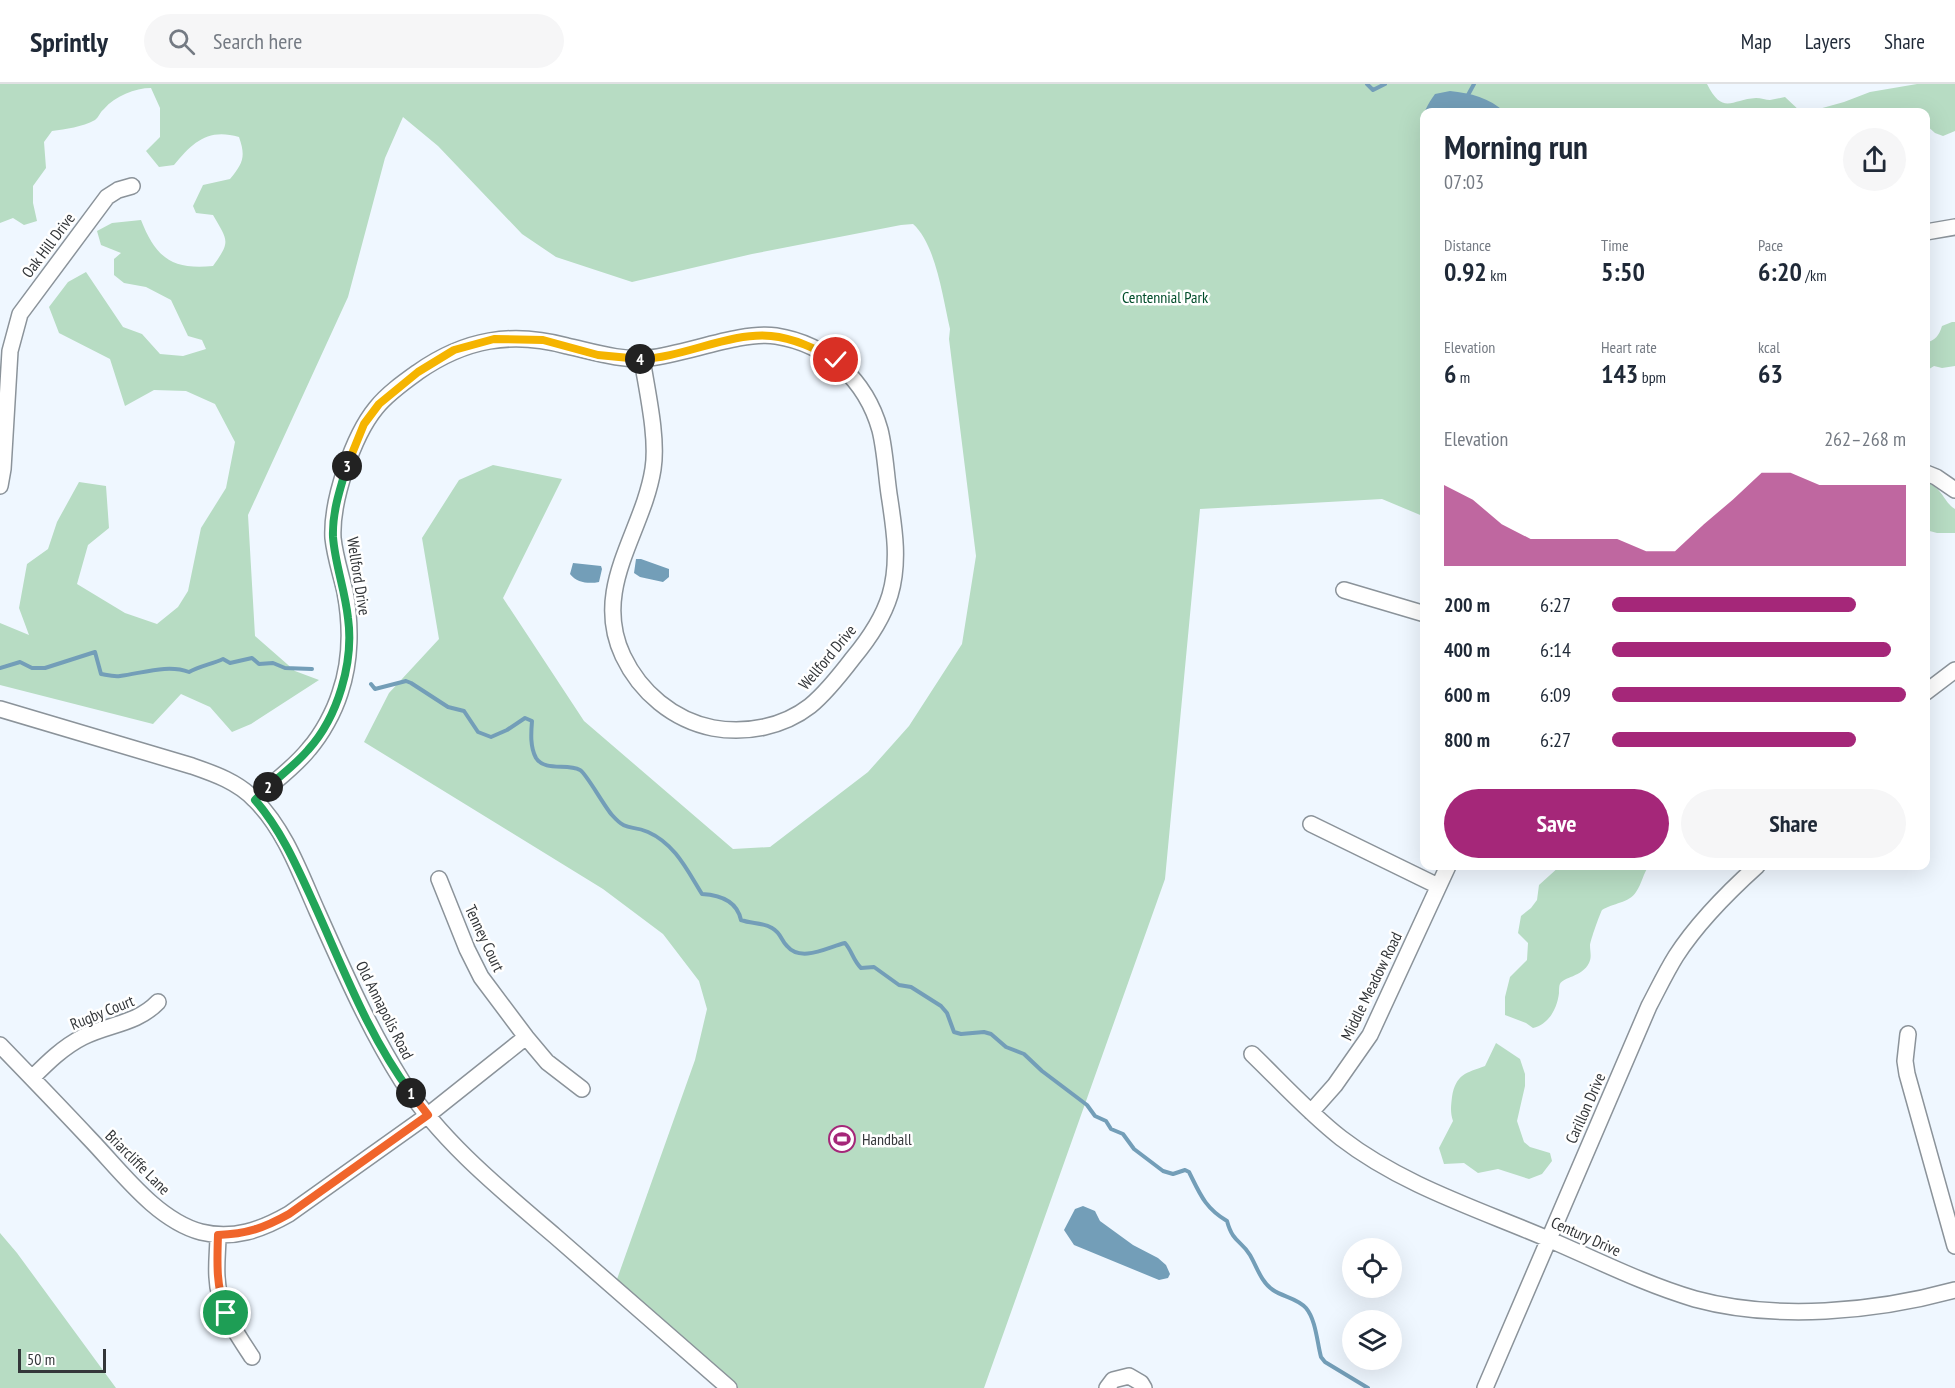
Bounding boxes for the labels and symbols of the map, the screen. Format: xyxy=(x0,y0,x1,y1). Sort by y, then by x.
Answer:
street label: Oak Hill Drive xyxy=(17,208,79,282)
park label: Centennial Park xyxy=(1122,287,1209,307)
pin xyxy=(810,334,861,385)
pin: 4 xyxy=(625,344,655,374)
pin: 3 xyxy=(332,451,362,481)
street label: Wellford Drive xyxy=(343,535,375,617)
street label: Wellford Drive xyxy=(794,620,860,694)
pin: 2 xyxy=(253,772,283,802)
street label: Tenney Court xyxy=(461,901,509,975)
street label: Middle Meadow Road xyxy=(1336,929,1406,1043)
street label: Old Annapolis Road xyxy=(352,958,418,1063)
street label: Rugby Court xyxy=(67,990,137,1034)
street label: Carillon Drive xyxy=(1561,1070,1609,1146)
pin: 1 xyxy=(396,1078,426,1108)
sports icon: Handball xyxy=(827,1124,857,1154)
street label: Briarcliffe Lane xyxy=(101,1125,175,1199)
place label: Handball xyxy=(862,1129,912,1149)
street label: Century Drive xyxy=(1548,1212,1624,1260)
pin xyxy=(200,1287,251,1338)
scale bar xyxy=(18,1346,106,1374)

